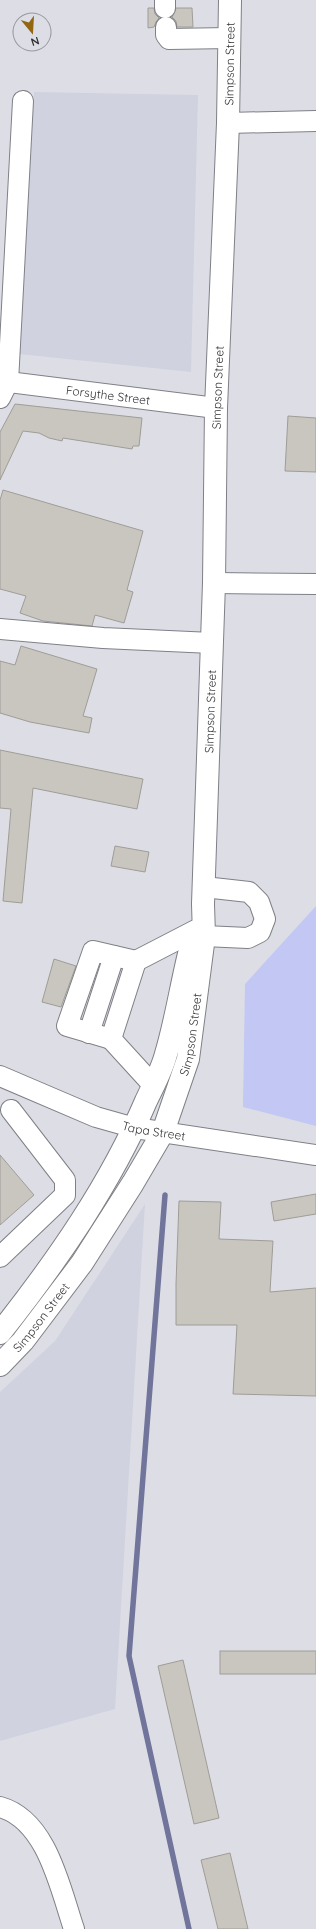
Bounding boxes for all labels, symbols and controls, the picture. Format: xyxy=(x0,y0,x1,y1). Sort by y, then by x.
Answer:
north arrow xyxy=(12,12,52,52)
street label: Simpson Street xyxy=(221,22,237,106)
text: N xyxy=(29,34,41,49)
street label: Simpson Street xyxy=(208,345,226,429)
street label: Forsythe Street xyxy=(65,382,151,407)
street label: Simpson Street xyxy=(201,669,219,753)
street label: Simpson Street xyxy=(175,992,204,1078)
street label: Tapa Street xyxy=(121,1117,187,1143)
street label: Simpson Street xyxy=(9,1279,72,1355)

